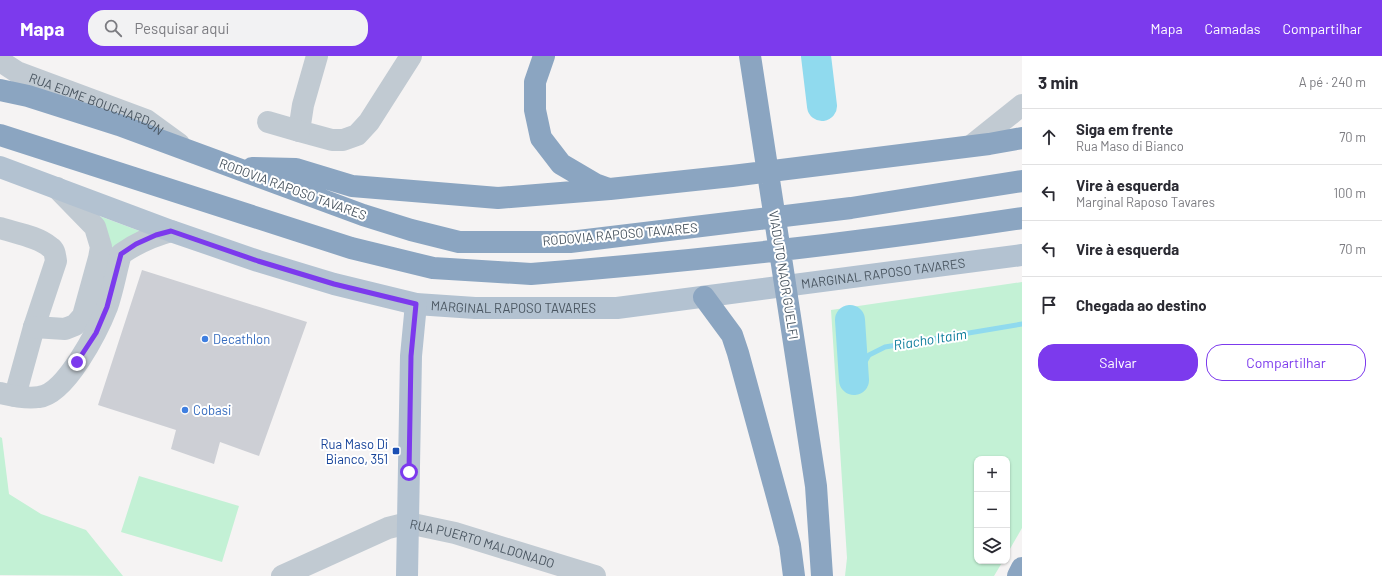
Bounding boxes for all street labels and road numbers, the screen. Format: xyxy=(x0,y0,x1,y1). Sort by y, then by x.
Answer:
street label: RUA EDME BOUCHARDON xyxy=(27,69,167,138)
street label: RODOVIA RAPOSO TAVARES xyxy=(217,155,369,223)
street label: VIADUTO NAOR GUELFI xyxy=(766,209,802,341)
street label: RODOVIA RAPOSO TAVARES xyxy=(542,219,698,249)
street label: MARGINAL RAPOSO TAVARES xyxy=(800,255,966,292)
street label: MARGINAL RAPOSO TAVARES xyxy=(430,297,596,316)
street label: RUA PUERTO MALDONADO xyxy=(408,516,557,571)

